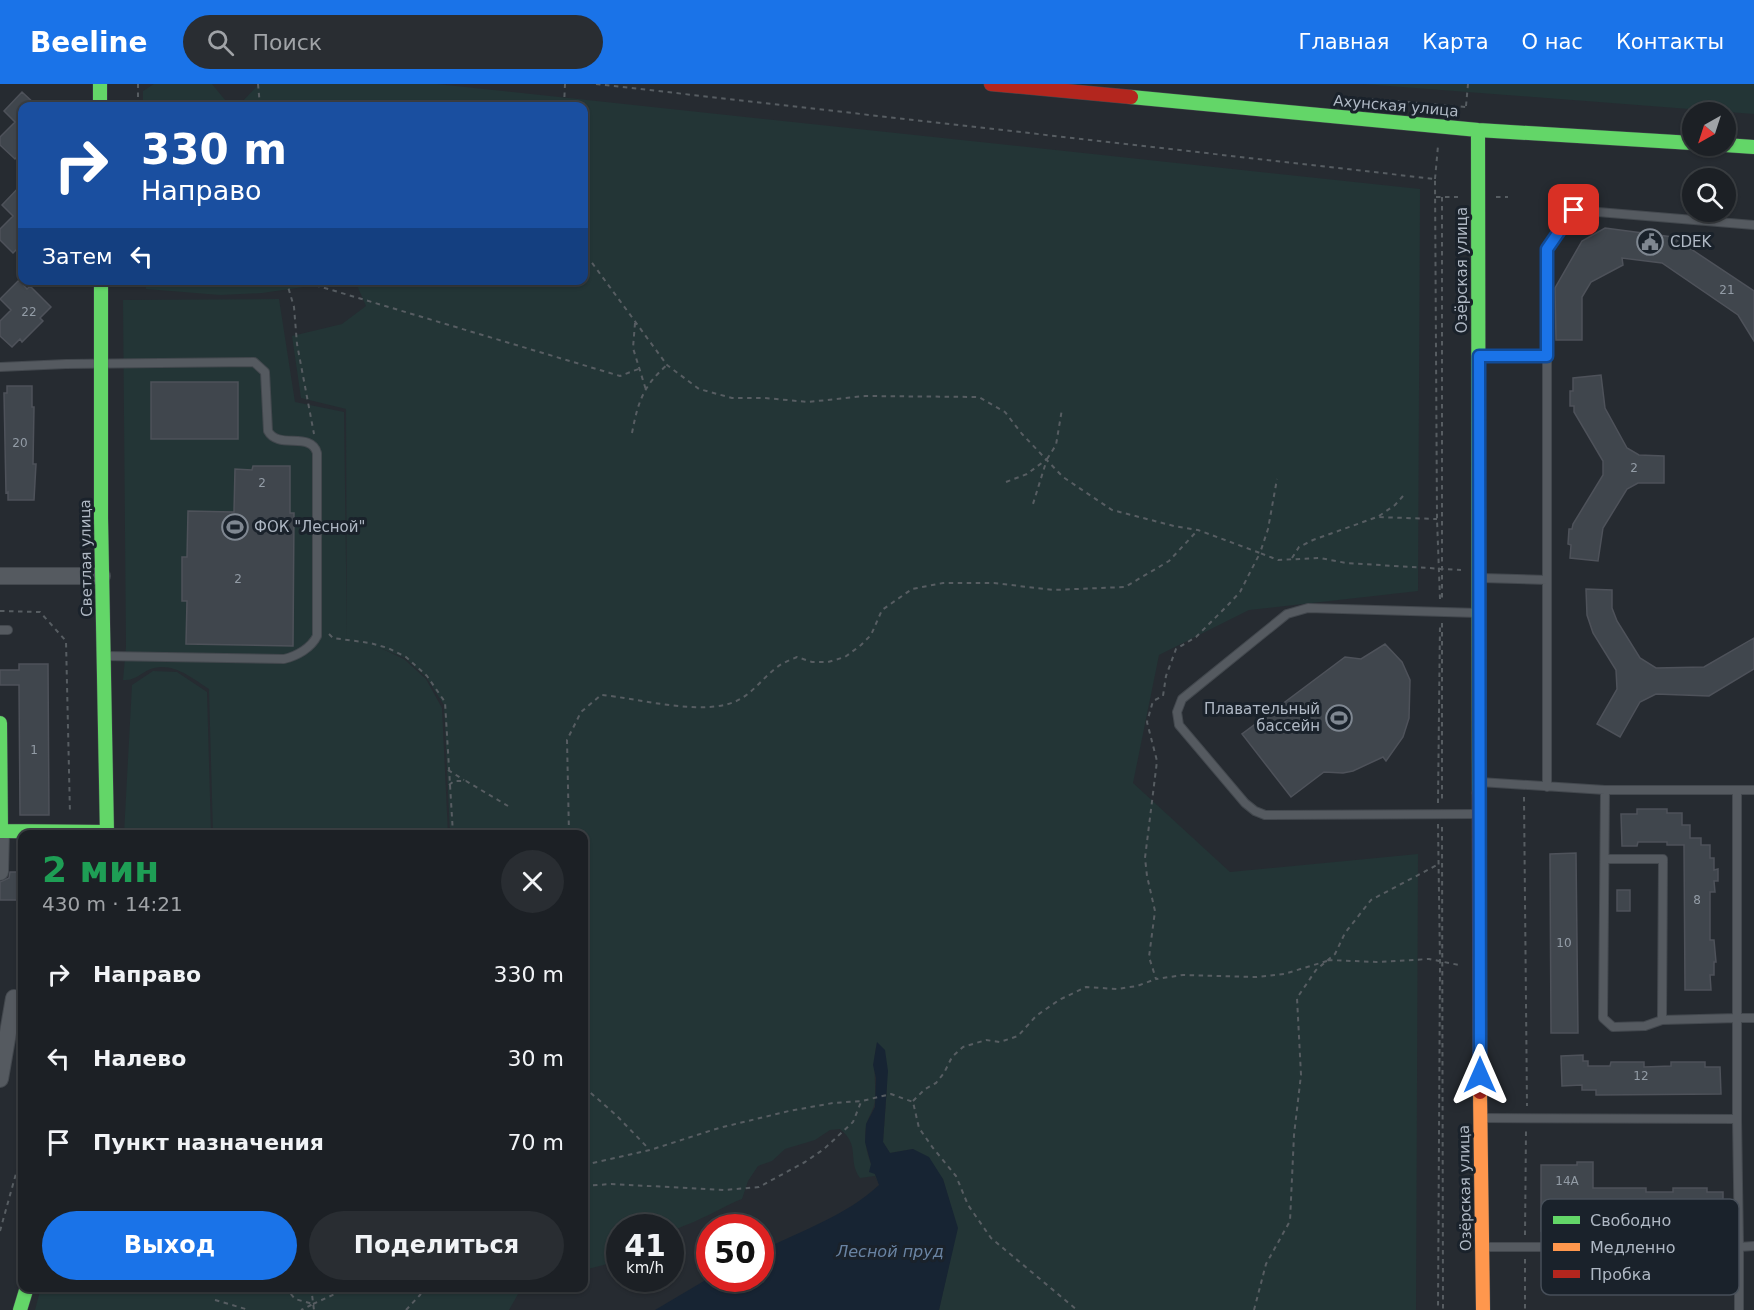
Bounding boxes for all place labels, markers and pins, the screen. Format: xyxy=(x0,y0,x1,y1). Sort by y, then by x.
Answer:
pin xyxy=(1548,184,1599,235)
public building icon: CDEK xyxy=(1635,227,1665,257)
place label: CDEK xyxy=(1670,233,1713,251)
sports icon: ФОК "Лесной" xyxy=(220,512,250,542)
place label: ФОК "Лесной" xyxy=(254,518,365,536)
place label: Плавательный бассейн xyxy=(1204,700,1320,735)
sports icon: Плавательный бассейн xyxy=(1324,703,1354,733)

